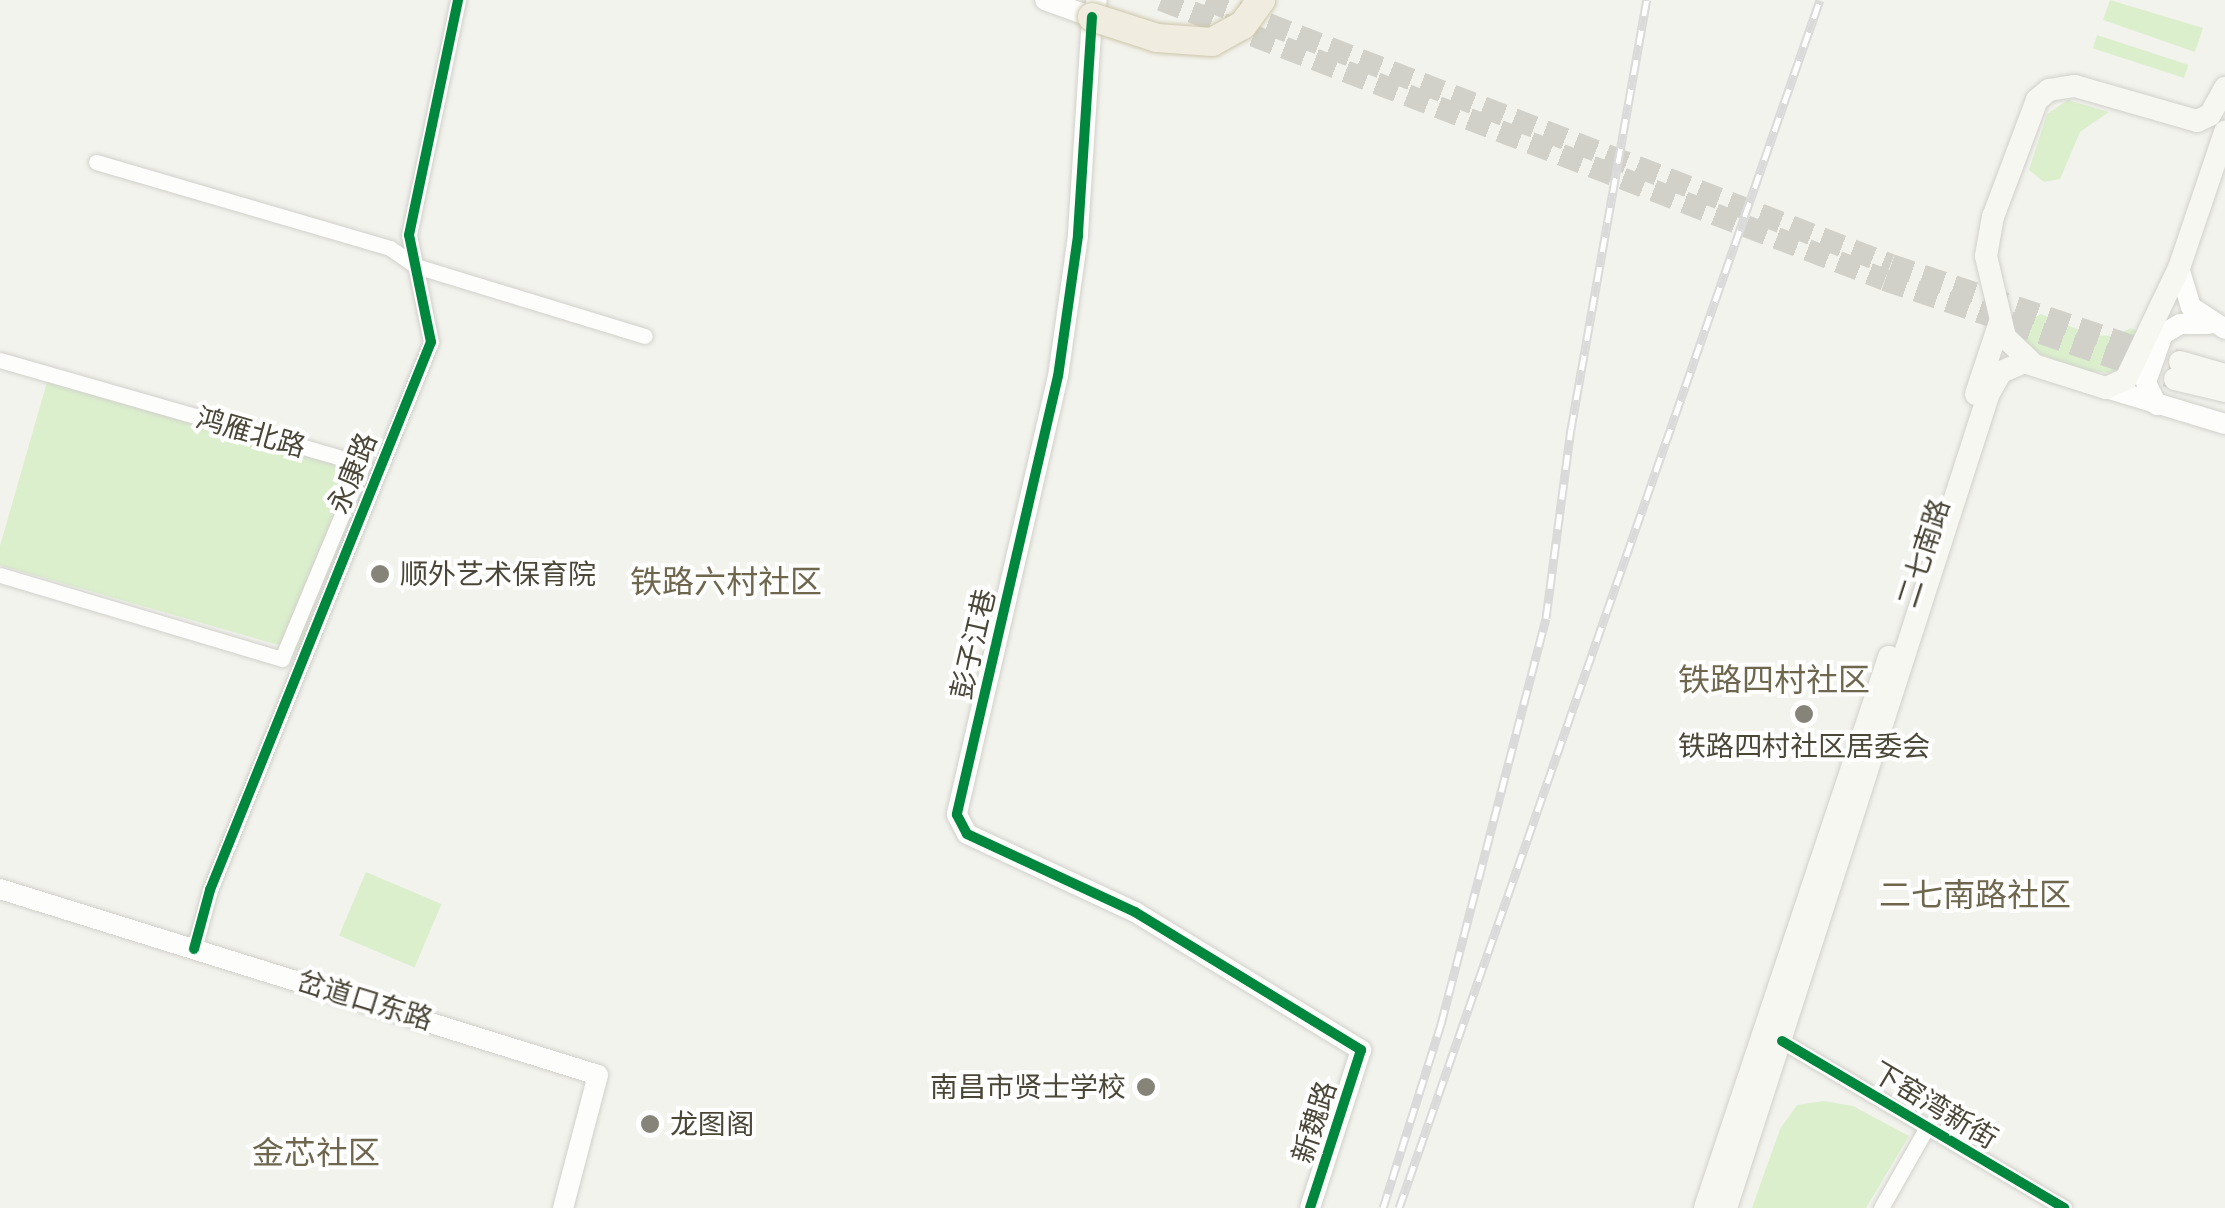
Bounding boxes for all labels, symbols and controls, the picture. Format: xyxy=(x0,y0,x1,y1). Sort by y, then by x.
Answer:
street label: 鸿雁北路 xyxy=(193,400,309,464)
street label: 永康路 xyxy=(321,428,383,518)
street label: 二七南路 xyxy=(1890,495,1956,611)
place label: 顺外艺术保育院 xyxy=(400,557,596,591)
district label: 铁路六村社区 xyxy=(630,562,822,600)
marker: 顺外艺术保育院 xyxy=(369,563,391,585)
street label: 彭子江巷 xyxy=(944,586,1002,702)
district label: 铁路四村社区 xyxy=(1678,660,1870,698)
marker: 铁路四村社区居委会 xyxy=(1793,703,1815,725)
place label: 铁路四村社区居委会 xyxy=(1678,729,1930,763)
district label: 二七南路社区 xyxy=(1879,875,2071,913)
street label: 岔道口东路 xyxy=(293,963,437,1037)
street label: 下窑湾新街 xyxy=(1866,1055,2004,1155)
place label: 南昌市贤士学校 xyxy=(930,1070,1126,1104)
marker: 南昌市贤士学校 xyxy=(1135,1076,1157,1098)
street label: 新魏路 xyxy=(1285,1077,1343,1167)
place label: 龙图阁 xyxy=(670,1107,754,1141)
marker: 龙图阁 xyxy=(639,1113,661,1135)
district label: 金芯社区 xyxy=(252,1133,380,1171)

